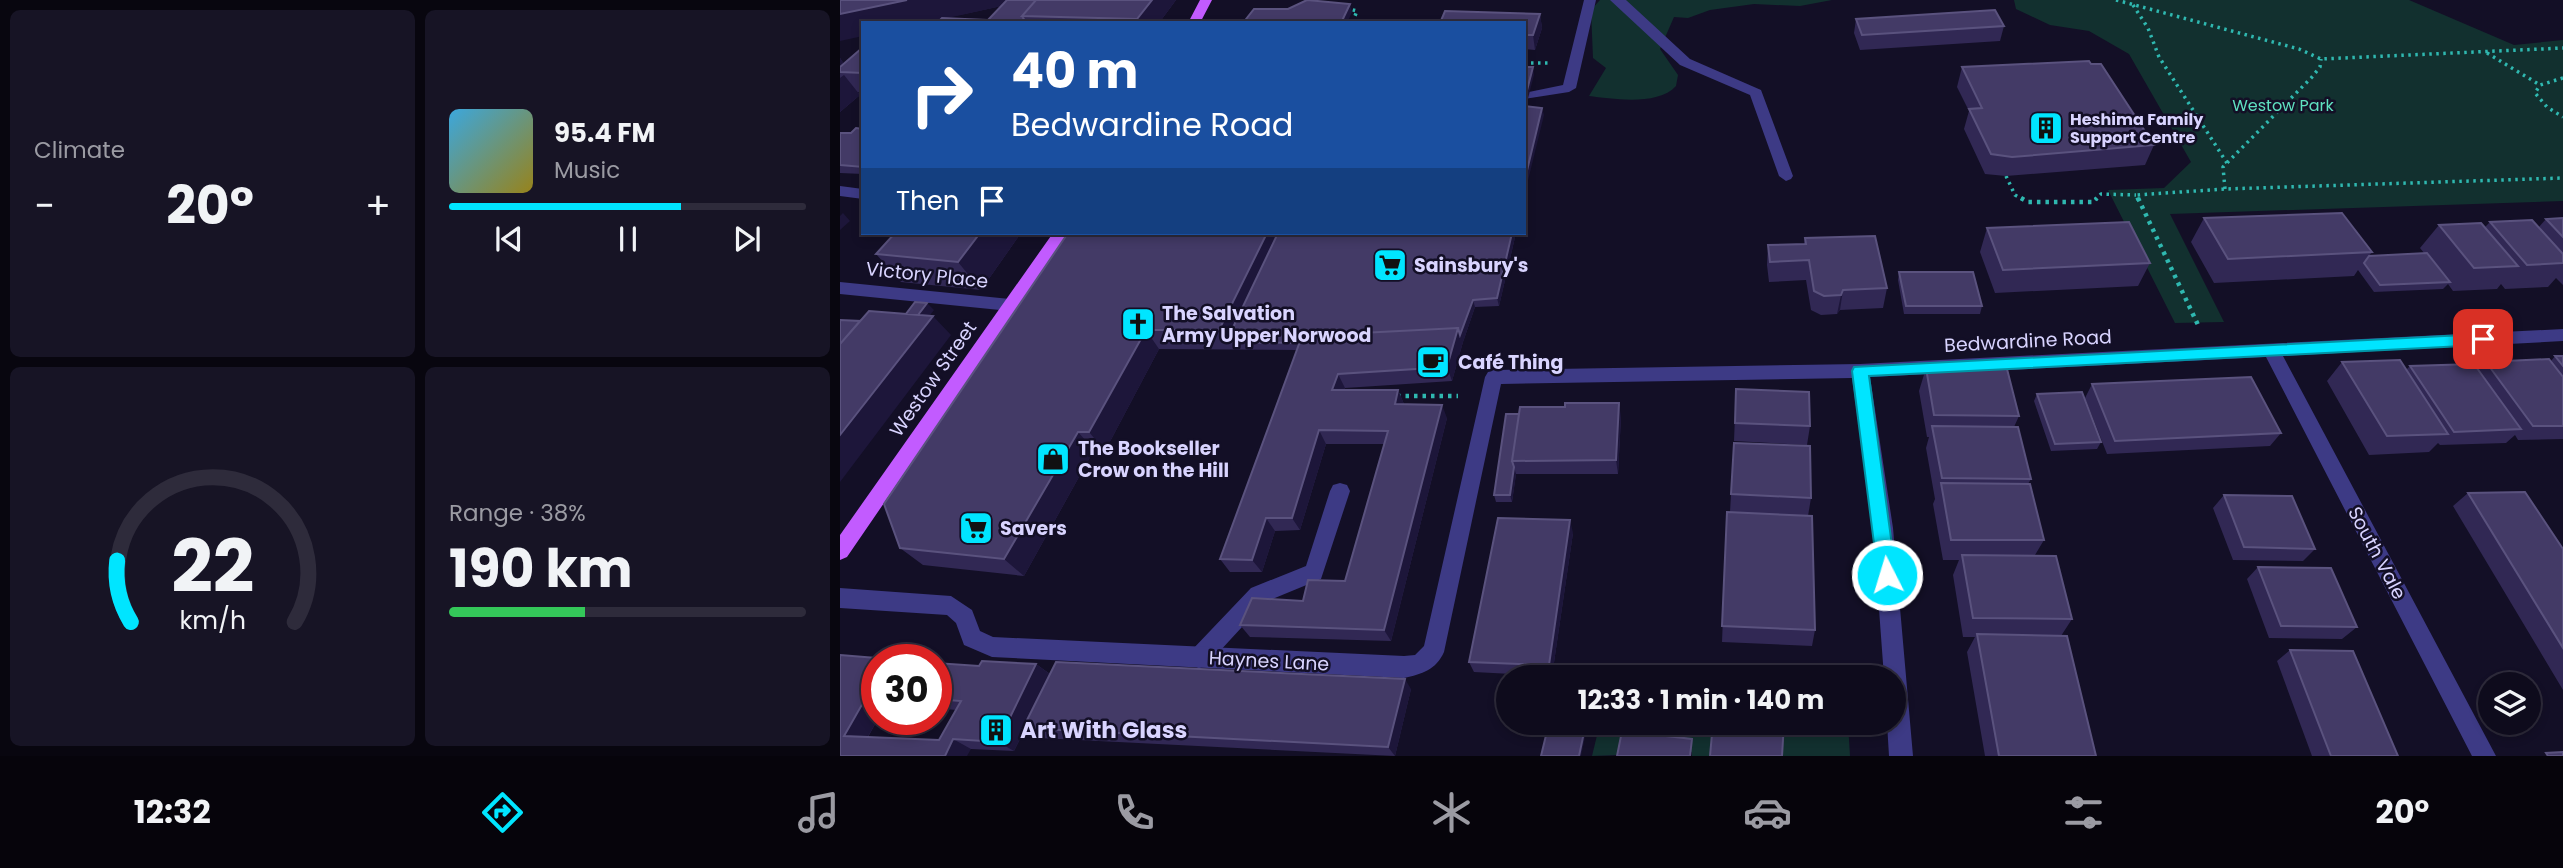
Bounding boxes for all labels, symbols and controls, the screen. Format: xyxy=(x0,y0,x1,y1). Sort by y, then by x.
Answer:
text: 40 m xyxy=(1011,37,1138,105)
icon: right xyxy=(896,49,987,140)
park label: Westow Park xyxy=(2232,94,2335,117)
text: Bedwardine Road xyxy=(1011,102,1293,147)
place label: Heshima Family Support Centre xyxy=(2070,108,2204,149)
building icon: Heshima Family Support Centre xyxy=(2027,109,2065,147)
text: 95.4 FM xyxy=(554,115,655,151)
text: Climate xyxy=(34,134,125,166)
text: Music xyxy=(554,154,620,186)
text: 20° xyxy=(166,169,254,242)
text: − xyxy=(34,179,55,232)
text: + xyxy=(365,179,391,232)
icon: arrive xyxy=(973,182,1011,220)
text: Then xyxy=(896,183,959,219)
icon: previous xyxy=(490,220,528,258)
icon: pause xyxy=(609,220,647,258)
icon: next xyxy=(728,220,766,258)
supermarket icon: Sainsbury's xyxy=(1371,246,1409,284)
place label: Sainsbury's xyxy=(1414,252,1528,279)
street label: Victory Place xyxy=(865,255,989,295)
place label: The Salvation Army Upper Norwood xyxy=(1162,300,1371,349)
church icon: The Salvation Army Upper Norwood xyxy=(1119,305,1157,343)
pin xyxy=(2453,309,2513,369)
street label: Westow Street xyxy=(883,316,983,442)
icon: arrive xyxy=(2464,320,2502,358)
street label: Bedwardine Road xyxy=(1944,323,2112,359)
cafe icon: Café Thing xyxy=(1414,343,1452,381)
place label: Café Thing xyxy=(1458,349,1563,376)
place label: The Bookseller Crow on the Hill xyxy=(1078,435,1229,484)
shop icon: The Bookseller Crow on the Hill xyxy=(1034,440,1072,478)
text: Range · 38% xyxy=(449,497,586,529)
street label: South Vale xyxy=(2341,502,2413,604)
supermarket icon: Savers xyxy=(957,509,995,547)
place label: Savers xyxy=(1000,515,1067,542)
text: 22 xyxy=(171,517,254,618)
text: 190 km xyxy=(449,532,633,605)
position arrow xyxy=(1850,538,1924,612)
text: km/h xyxy=(179,603,246,638)
speed limit sign: 30 xyxy=(861,644,952,735)
street label: Haynes Lane xyxy=(1208,644,1330,678)
map controls xyxy=(2478,672,2541,735)
button: layers xyxy=(2478,672,2541,735)
text: 12:33 · 1 min · 140 m xyxy=(1578,682,1824,718)
building icon: Art With Glass xyxy=(977,711,1015,749)
place label: Art With Glass xyxy=(1020,714,1187,746)
icon: directions xyxy=(478,788,527,837)
icon: music xyxy=(794,788,843,837)
icon: phone xyxy=(1110,788,1159,837)
icon: climate xyxy=(1427,788,1476,837)
icon: car xyxy=(1743,788,1792,837)
icon: filters xyxy=(2059,788,2108,837)
text: 12:32 xyxy=(134,789,211,834)
text: 20° xyxy=(2375,789,2429,834)

